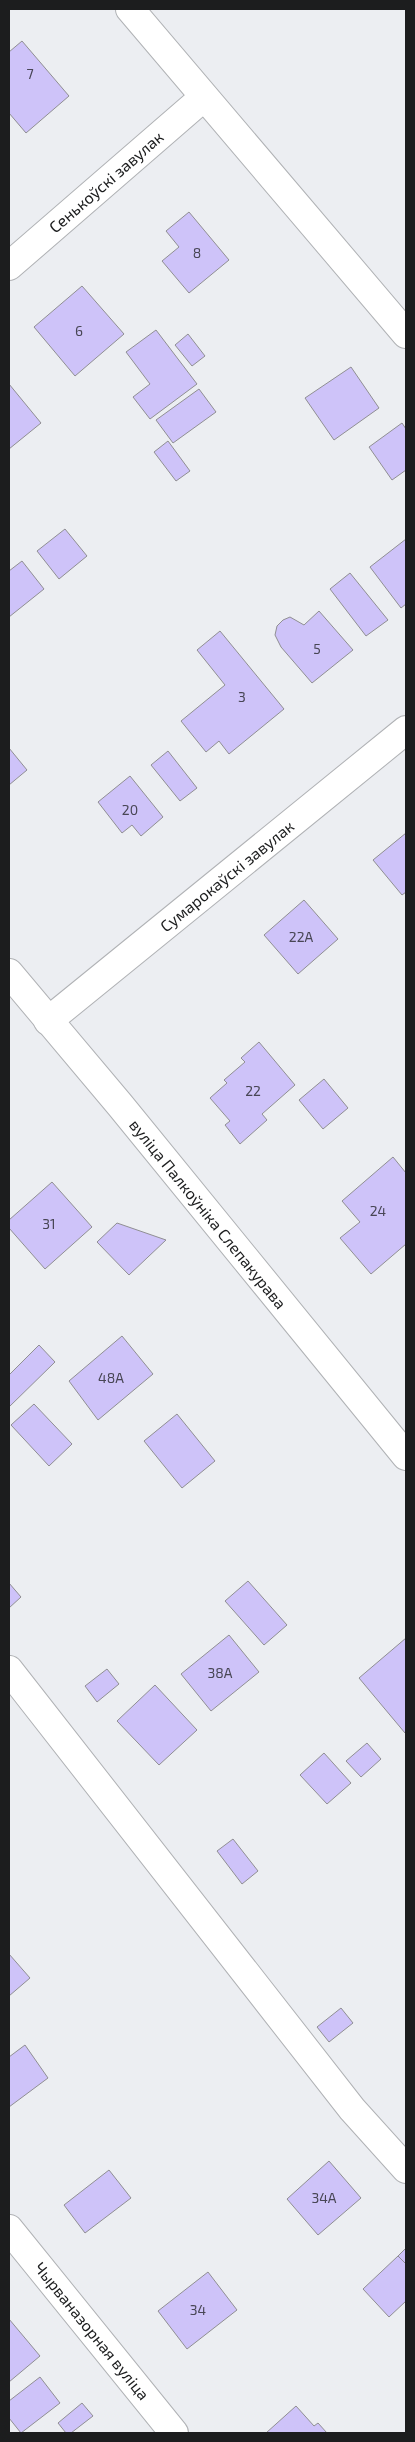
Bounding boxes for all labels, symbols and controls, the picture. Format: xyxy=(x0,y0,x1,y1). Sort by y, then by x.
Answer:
house number: 7 xyxy=(26,65,34,82)
street label: Сенькоўскі завулак xyxy=(45,127,168,237)
house number: 8 xyxy=(193,244,201,261)
house number: 6 xyxy=(75,322,83,339)
house number: 5 xyxy=(313,640,321,657)
house number: 3 xyxy=(238,688,246,705)
house number: 20 xyxy=(122,801,138,818)
street label: Сумарокаўскі завулак xyxy=(156,816,298,936)
house number: 22А xyxy=(289,928,314,945)
house number: 22 xyxy=(245,1082,261,1099)
street label: вуліца Палкоўніка Слепакурава xyxy=(125,1115,291,1313)
house number: 24 xyxy=(370,1202,386,1219)
house number: 31 xyxy=(42,1215,56,1232)
house number: 48А xyxy=(98,1369,124,1386)
house number: 38А xyxy=(208,1664,233,1681)
house number: 34А xyxy=(311,2189,337,2206)
street label: Чырваназорная вуліца xyxy=(30,2258,154,2404)
house number: 34 xyxy=(190,2301,206,2318)

